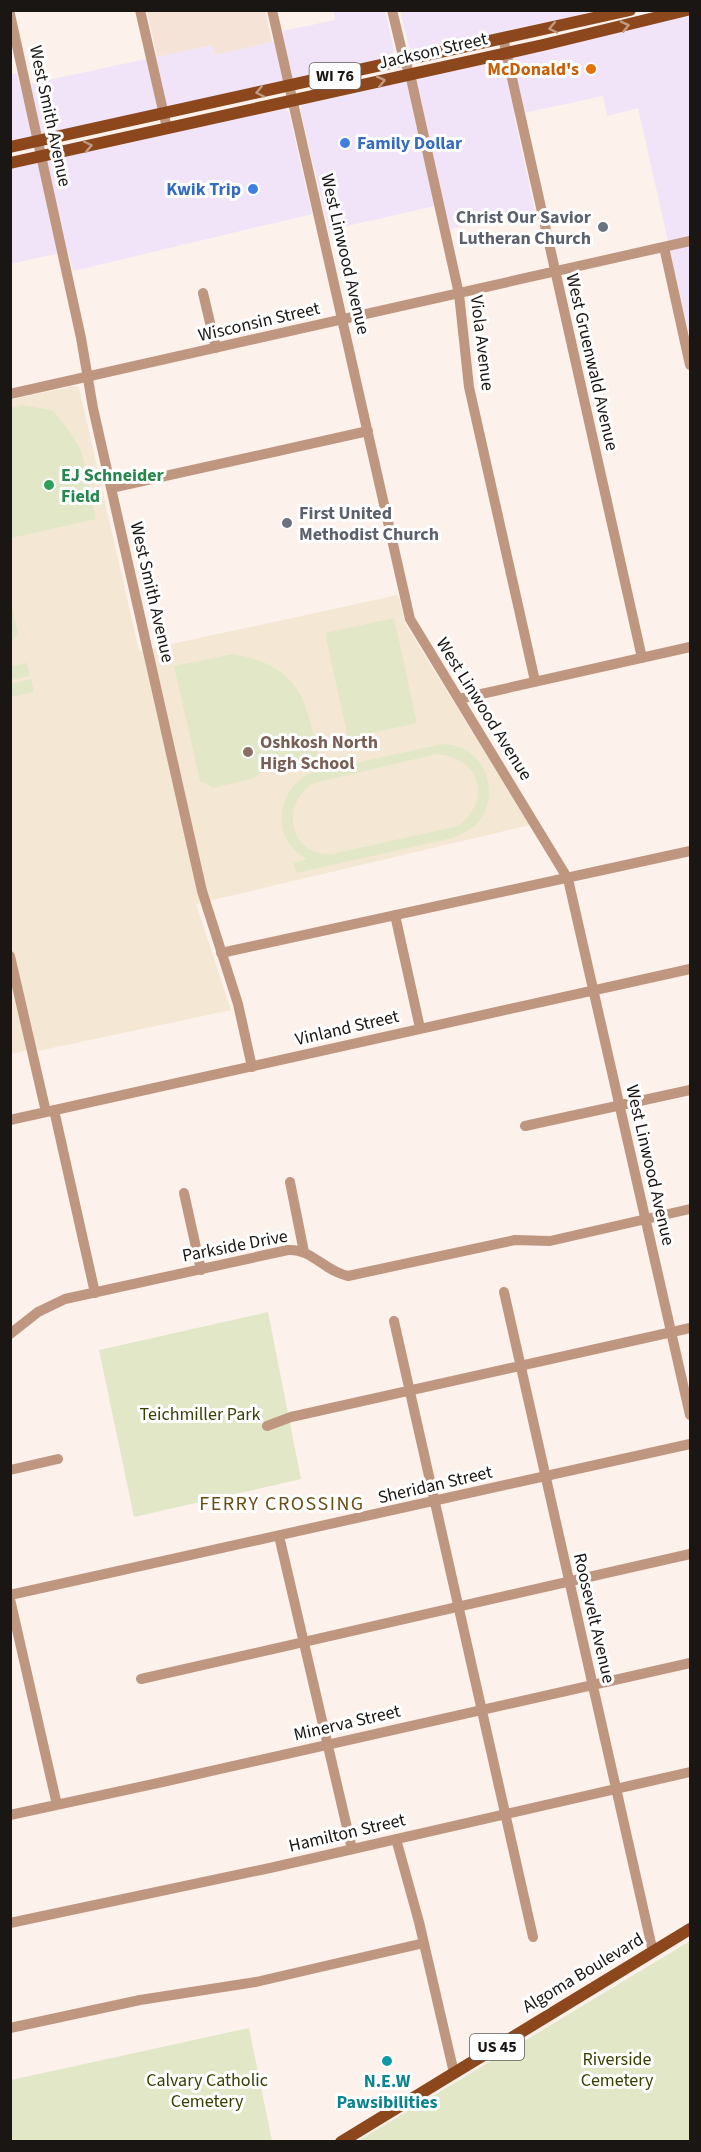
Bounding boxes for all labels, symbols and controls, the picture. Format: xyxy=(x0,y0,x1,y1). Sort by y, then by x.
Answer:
one-way arrow xyxy=(548,20,558,33)
one-way arrow xyxy=(620,20,630,33)
street label: Jackson Street xyxy=(376,26,490,76)
street label: West Smith Avenue xyxy=(23,43,77,189)
place label: McDonald's xyxy=(487,57,579,82)
marker: McDonald's xyxy=(584,62,598,76)
road number: WI 76 xyxy=(310,63,360,89)
one-way arrow xyxy=(376,75,386,88)
one-way arrow xyxy=(255,85,265,98)
place label: Family Dollar xyxy=(357,131,463,156)
marker: Family Dollar xyxy=(338,136,352,150)
one-way arrow xyxy=(83,140,93,153)
street label: West Linwood Avenue xyxy=(314,171,376,337)
place label: Kwik Trip xyxy=(166,177,241,202)
marker: Kwik Trip xyxy=(246,182,260,196)
place label: Christ Our Savior Lutheran Church xyxy=(456,205,592,251)
marker: Christ Our Savior Lutheran Church xyxy=(596,220,610,234)
street label: West Gruenwald Avenue xyxy=(559,271,625,453)
street label: Viola Avenue xyxy=(464,294,500,392)
street label: Wisconsin Street xyxy=(196,296,322,348)
place label: EJ Schneider Field xyxy=(61,463,165,509)
marker: EJ Schneider Field xyxy=(42,478,56,492)
place label: First United Methodist Church xyxy=(299,501,439,547)
marker: First United Methodist Church xyxy=(280,516,294,530)
street label: West Smith Avenue xyxy=(124,519,180,665)
street label: West Linwood Avenue xyxy=(430,633,538,785)
place label: Oshkosh North High School xyxy=(260,730,378,776)
marker: Oshkosh North High School xyxy=(241,745,255,759)
street label: Vinland Street xyxy=(293,1004,401,1052)
street label: West Linwood Avenue xyxy=(619,1082,681,1248)
street label: Parkside Drive xyxy=(180,1223,290,1268)
park label: Teichmiller Park xyxy=(140,1402,260,1427)
street label: Sheridan Street xyxy=(375,1460,495,1510)
district label: FERRY CROSSING xyxy=(199,1490,365,1518)
street label: Roosevelt Avenue xyxy=(567,1550,621,1686)
street label: Minerva Street xyxy=(291,1699,403,1747)
street label: Hamilton Street xyxy=(286,1807,408,1859)
street label: Algoma Boulevard xyxy=(518,1927,648,2019)
road number: US 45 xyxy=(470,2034,524,2060)
park label: Riverside Cemetery xyxy=(581,2047,654,2093)
marker: N.E.W Pawsibilities xyxy=(380,2054,394,2068)
park label: Calvary Catholic Cemetery xyxy=(146,2068,268,2114)
place label: N.E.W Pawsibilities xyxy=(336,2069,438,2115)

